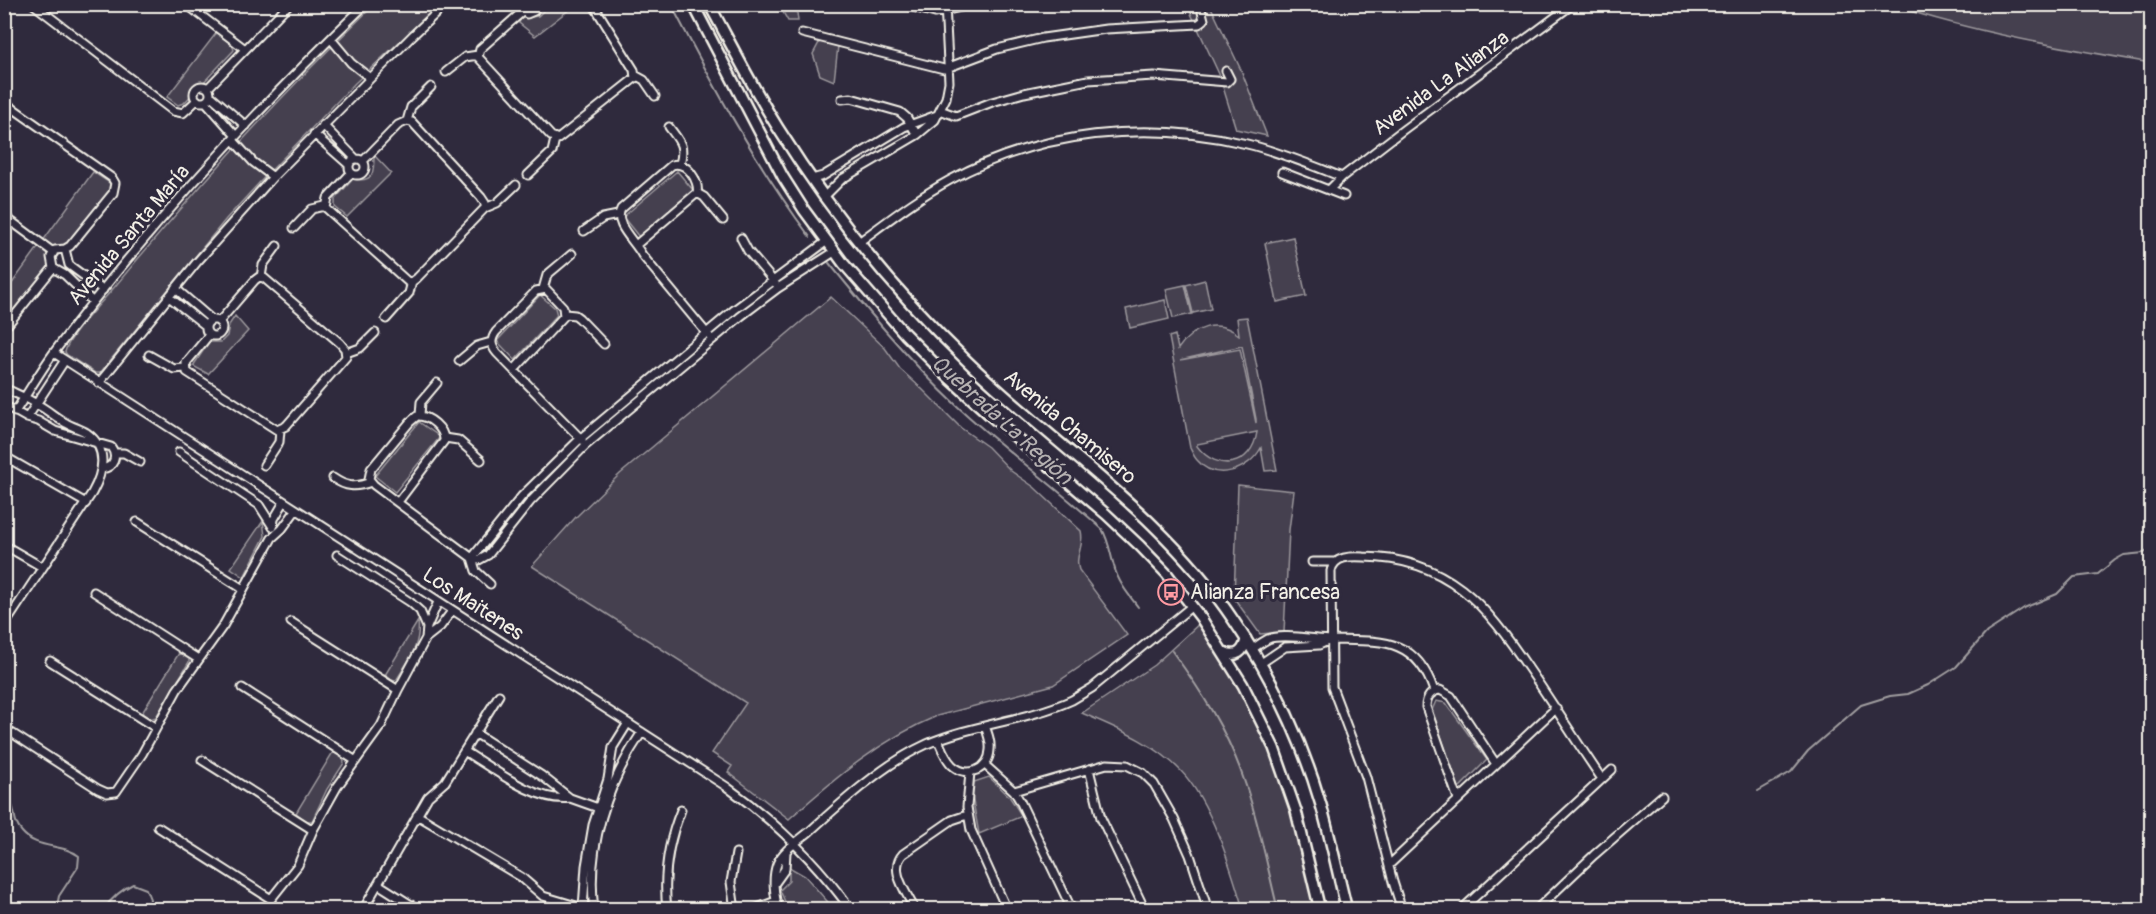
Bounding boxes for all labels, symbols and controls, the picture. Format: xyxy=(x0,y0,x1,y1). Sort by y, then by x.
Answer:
street label: Avenida La Alianza xyxy=(1367,24,1515,142)
street label: Avenida Santa María xyxy=(62,159,196,311)
water label: Quebrada La Región xyxy=(926,349,1080,492)
street label: Avenida Chamisero xyxy=(998,364,1142,490)
street label: Los Maitenes xyxy=(417,561,529,647)
bus stop icon: Alianza Francesa xyxy=(1156,577,1186,607)
place label: Alianza Francesa xyxy=(1190,579,1340,606)

